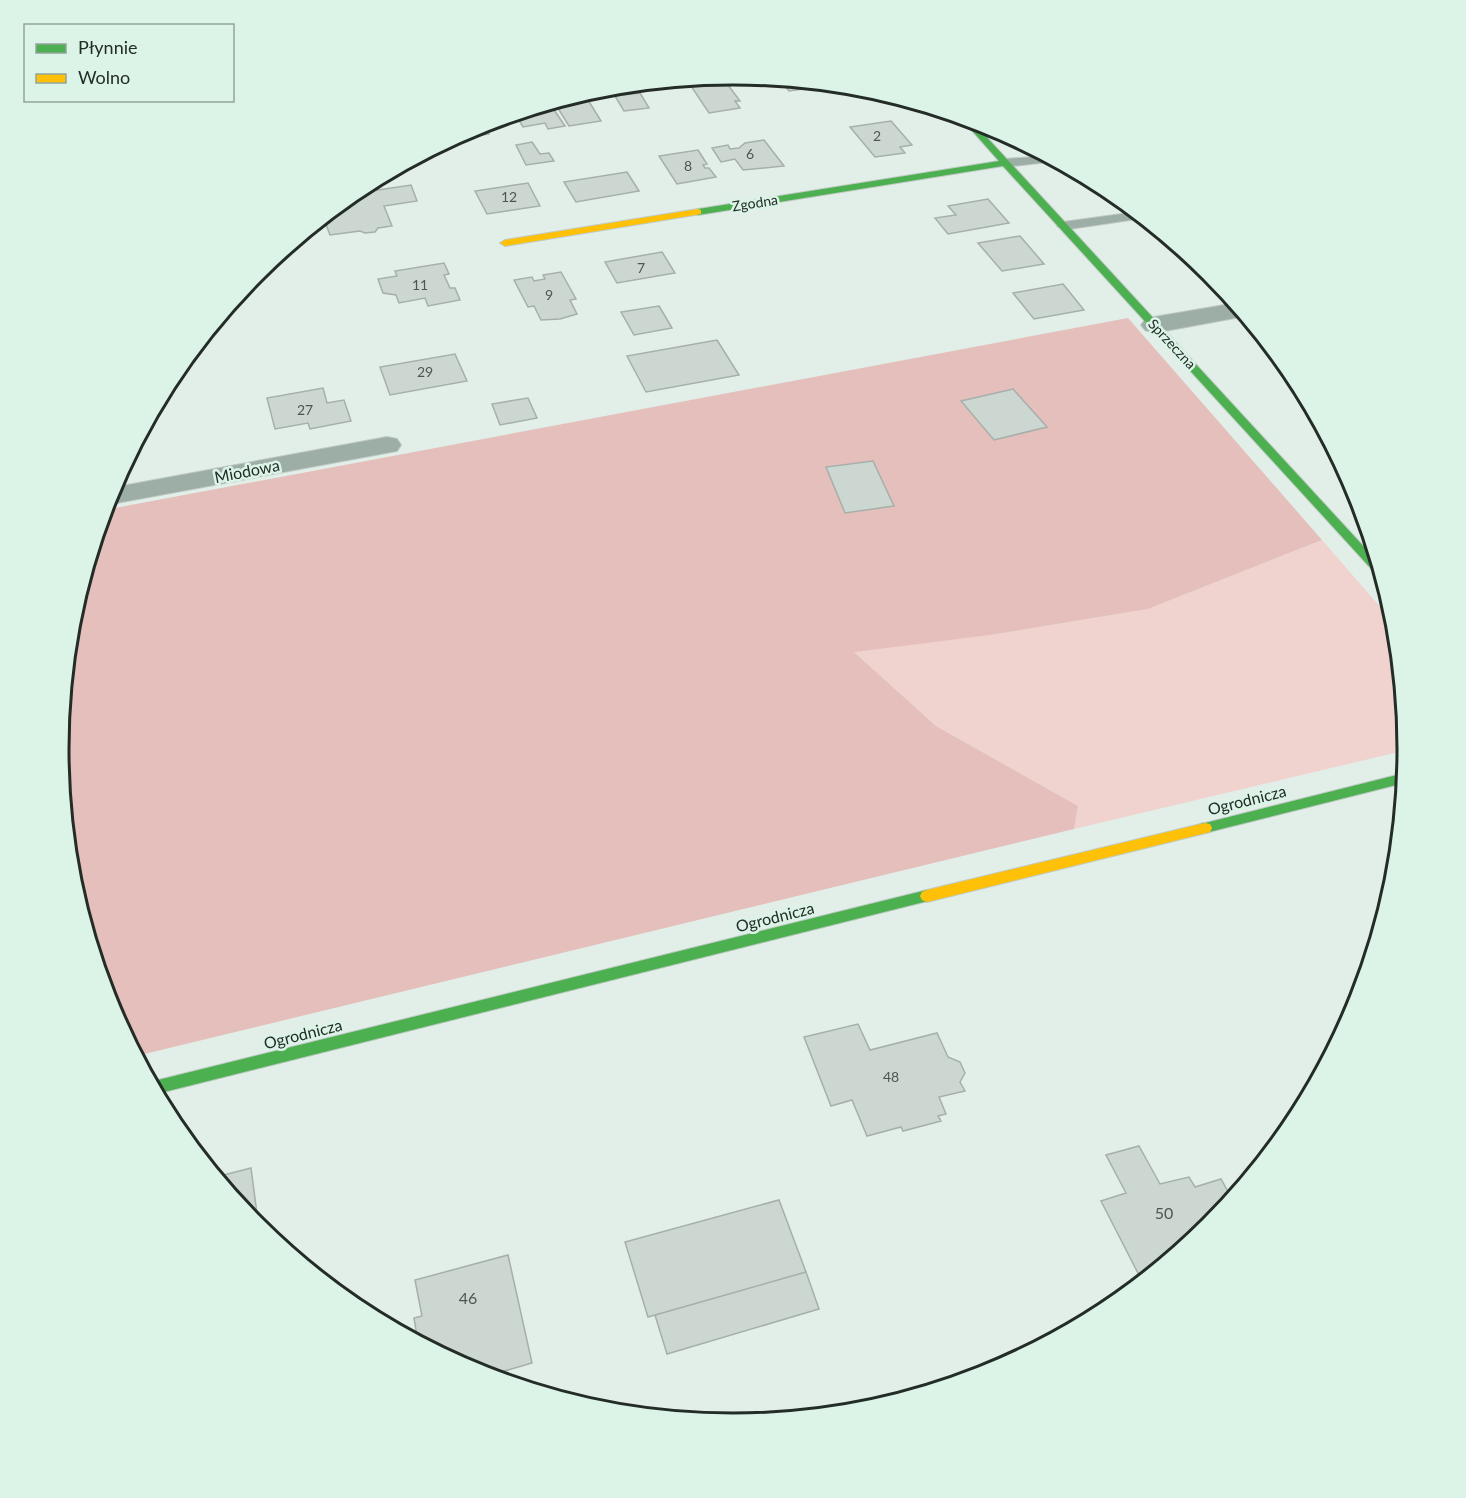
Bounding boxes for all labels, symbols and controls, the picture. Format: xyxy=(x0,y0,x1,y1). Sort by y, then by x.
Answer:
legend xyxy=(24,24,234,102)
text: Płynnie xyxy=(78,36,138,58)
text: Wolno xyxy=(78,66,130,88)
house number: 2 xyxy=(873,127,881,144)
house number: 6 xyxy=(746,145,754,162)
house number: 8 xyxy=(684,157,692,174)
house number: 12 xyxy=(501,188,517,205)
street label: Zgodna xyxy=(731,191,779,214)
house number: 7 xyxy=(637,259,645,276)
house number: 11 xyxy=(412,276,428,293)
house number: 9 xyxy=(545,286,553,303)
street label: Sprzeczna xyxy=(1145,315,1200,372)
house number: 29 xyxy=(417,363,433,380)
house number: 27 xyxy=(297,401,313,418)
street label: Miodowa xyxy=(213,455,281,486)
street label: Ogrodnicza xyxy=(1206,781,1288,818)
street label: Ogrodnicza xyxy=(734,898,816,935)
street label: Ogrodnicza xyxy=(262,1015,344,1052)
house number: 48 xyxy=(883,1068,899,1085)
house number: 50 xyxy=(1155,1203,1173,1222)
house number: 46 xyxy=(459,1288,477,1307)

